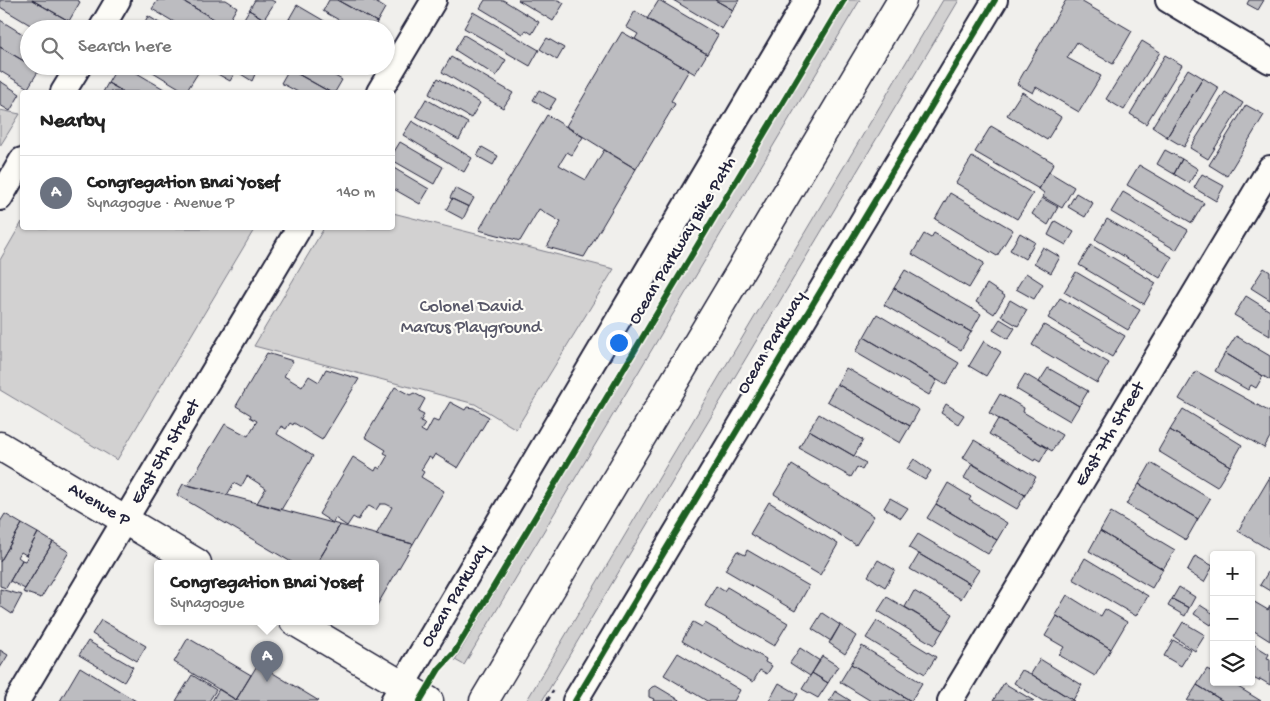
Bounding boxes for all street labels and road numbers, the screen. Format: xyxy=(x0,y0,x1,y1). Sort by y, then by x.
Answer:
street label: Ocean Parkway Bike Path xyxy=(625,153,742,329)
street label: Ocean Parkway xyxy=(733,288,811,398)
street label: East 7th Street xyxy=(1071,377,1150,490)
street label: East 5th Street xyxy=(126,394,206,508)
street label: Avenue P xyxy=(64,478,135,532)
street label: Ocean Parkway xyxy=(416,540,494,651)

